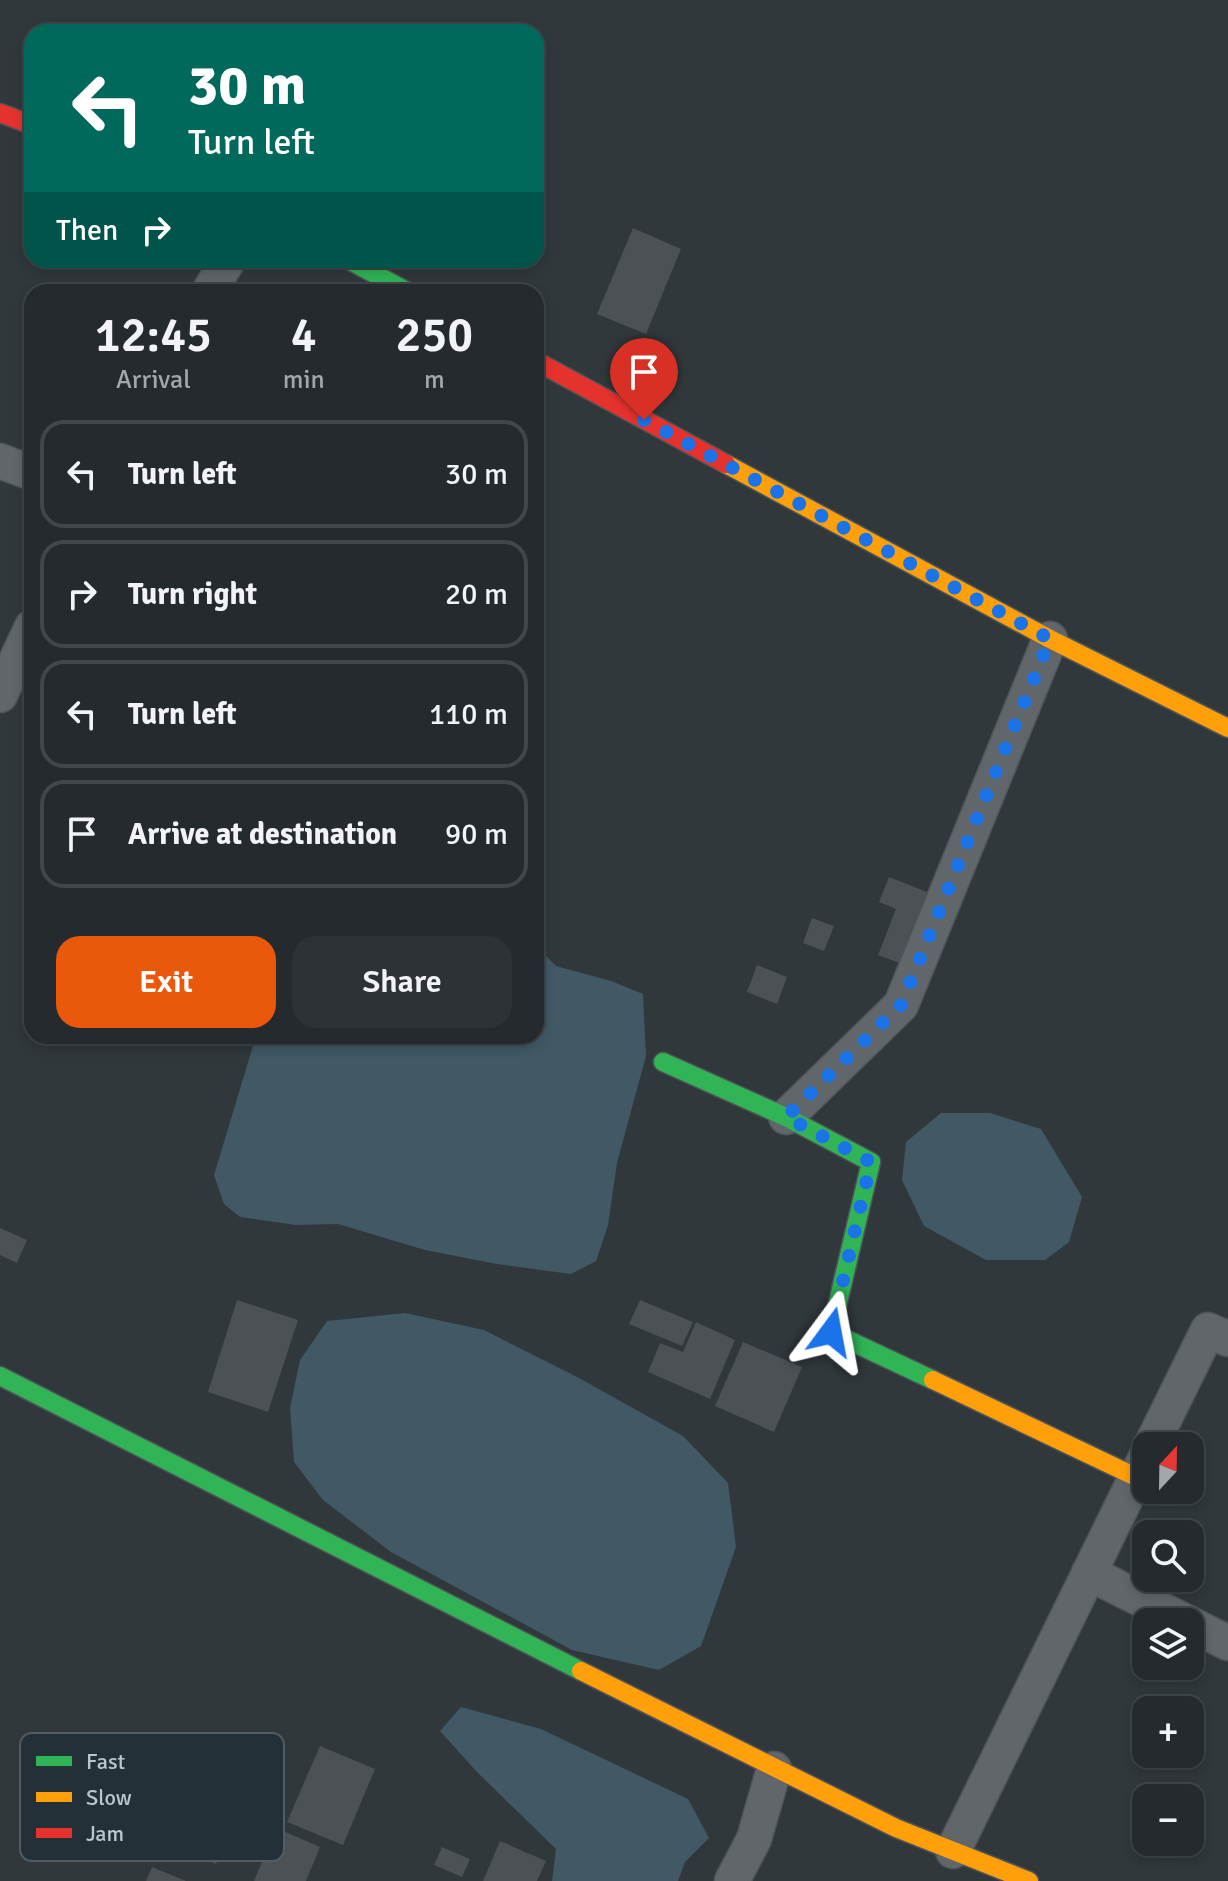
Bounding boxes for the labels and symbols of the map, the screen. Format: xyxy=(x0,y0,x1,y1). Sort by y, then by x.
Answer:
pin xyxy=(610,338,678,420)
position arrow xyxy=(789,1290,873,1374)
north arrow xyxy=(1132,1432,1204,1504)
legend xyxy=(20,1733,284,1861)
text: Fast xyxy=(86,1748,126,1775)
text: Slow xyxy=(86,1784,132,1811)
text: Jam xyxy=(86,1820,124,1847)

